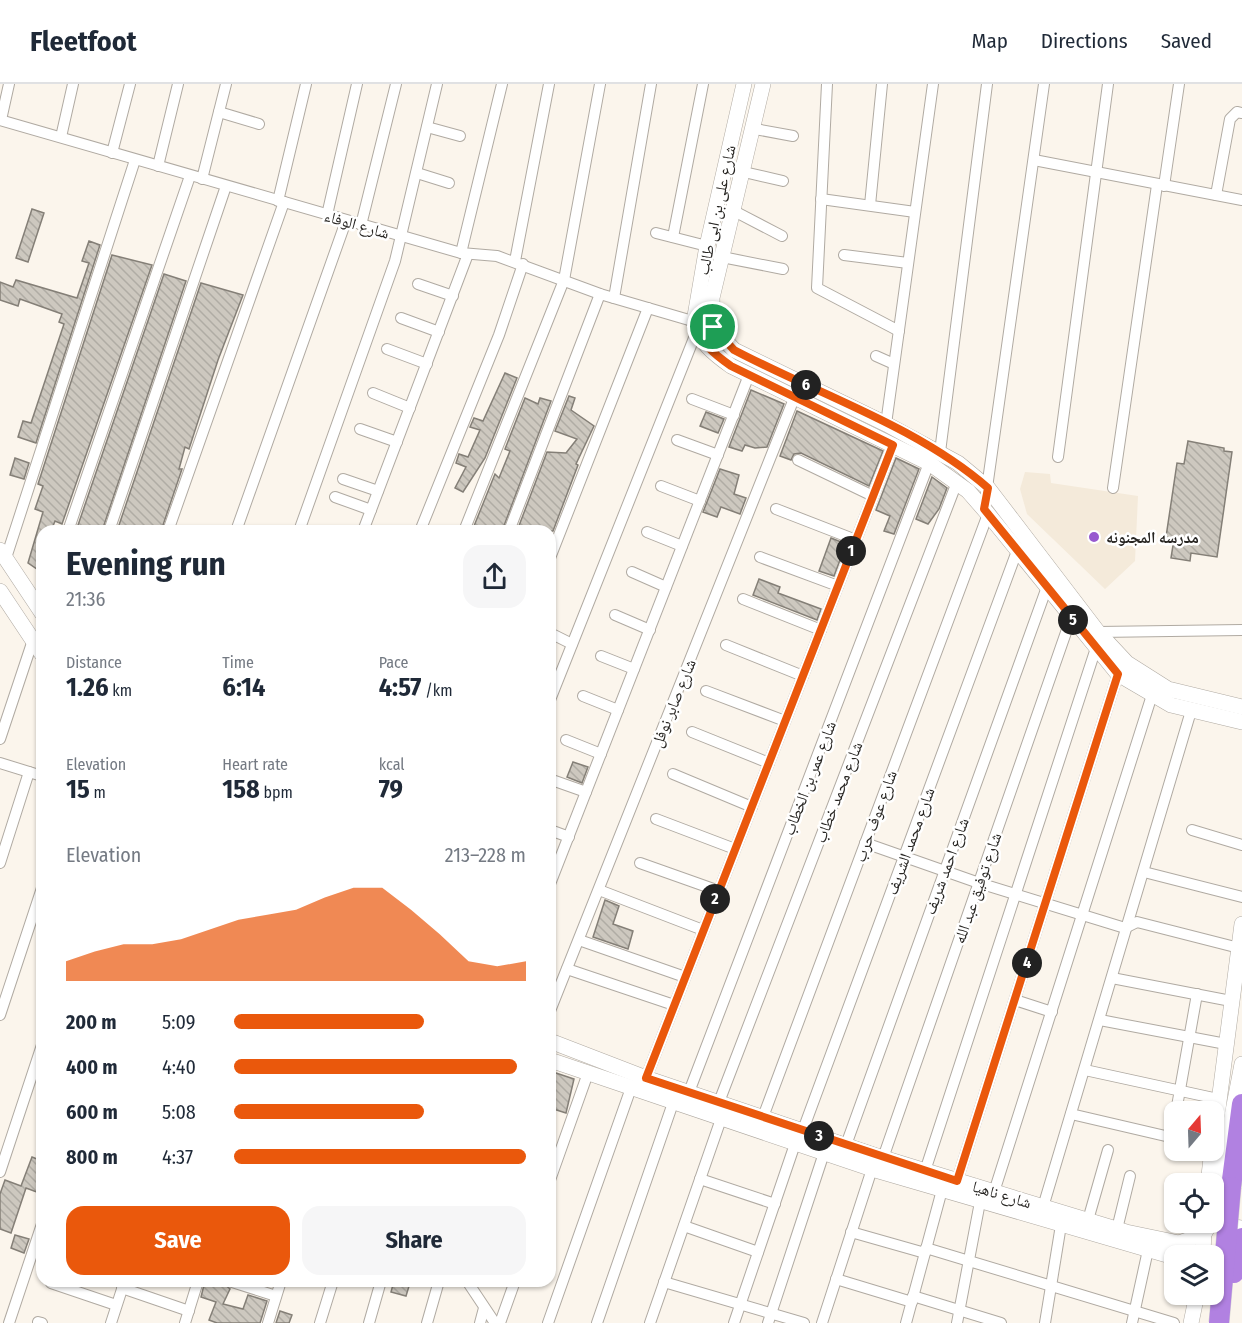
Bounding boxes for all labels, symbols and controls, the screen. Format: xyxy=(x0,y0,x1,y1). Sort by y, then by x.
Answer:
text: Fleetfoot xyxy=(30,25,137,58)
text: Map xyxy=(971,28,1008,54)
text: Directions xyxy=(1041,28,1128,54)
text: Saved xyxy=(1161,28,1212,54)
street label: شارع على بن ابى طالب xyxy=(693,143,741,277)
street label: شارع الوفاء xyxy=(322,206,392,244)
pin xyxy=(687,301,738,352)
icon: arrive xyxy=(696,310,729,343)
pin: 6 xyxy=(791,370,821,400)
text: 6 xyxy=(802,375,810,394)
place label: مدرسه المجنونه xyxy=(1106,528,1199,547)
marker: مدرسه المجنونه xyxy=(1087,530,1101,544)
pin: 1 xyxy=(836,536,866,566)
text: 1 xyxy=(848,541,854,560)
text: Evening run xyxy=(66,544,226,584)
button: share xyxy=(463,545,526,608)
text: 21:36 xyxy=(66,587,106,611)
pin: 5 xyxy=(1058,605,1088,635)
text: 5 xyxy=(1069,610,1077,629)
text: Distance xyxy=(66,653,122,672)
text: Time xyxy=(222,653,254,672)
text: Pace xyxy=(379,653,408,672)
street label: شارع صابر نوفل xyxy=(647,656,701,750)
text: 1.26 xyxy=(66,672,109,703)
text: 6:14 xyxy=(222,672,265,703)
text: 4:57 xyxy=(379,672,421,703)
text: km xyxy=(109,681,132,700)
text: /km xyxy=(421,681,452,700)
street label: شارع عمر بن الخطاب xyxy=(779,718,841,838)
street label: شارع محمد خطاب xyxy=(810,739,867,846)
text: Elevation xyxy=(66,755,126,774)
text: Heart rate xyxy=(222,755,288,774)
text: kcal xyxy=(379,755,405,774)
street label: شارع عوف حرب xyxy=(850,768,902,865)
text: 15 xyxy=(66,774,90,805)
text: 158 xyxy=(222,774,260,805)
text: 79 xyxy=(379,774,403,805)
text: m xyxy=(90,783,106,802)
text: bpm xyxy=(260,783,293,802)
street label: شارع محمد الشريف xyxy=(882,785,940,898)
street label: شارع احمد شريف xyxy=(920,815,974,918)
street label: شارع توفيق عبد الله xyxy=(950,830,1006,946)
text: Elevation xyxy=(66,843,141,867)
text: 213–228 m xyxy=(445,843,526,867)
pin: 2 xyxy=(700,884,730,914)
text: 2 xyxy=(711,889,719,908)
pin: 4 xyxy=(1012,948,1042,978)
text: 4 xyxy=(1023,953,1031,972)
text: 200 m xyxy=(66,1010,117,1034)
text: 5:09 xyxy=(162,1010,195,1034)
text: 400 m xyxy=(66,1055,118,1079)
text: 4:40 xyxy=(162,1055,196,1079)
text: 600 m xyxy=(66,1100,118,1124)
text: 5:08 xyxy=(162,1100,196,1124)
north arrow xyxy=(1164,1101,1224,1161)
map controls xyxy=(1164,1101,1224,1305)
pin: 3 xyxy=(804,1121,834,1151)
text: 3 xyxy=(815,1126,823,1145)
text: 800 m xyxy=(66,1145,118,1169)
text: 4:37 xyxy=(162,1145,193,1169)
button: locate xyxy=(1164,1173,1224,1233)
street label: شارع ناهيا xyxy=(970,1177,1034,1213)
button: Save xyxy=(66,1206,290,1275)
button: Share xyxy=(302,1206,526,1275)
button: layers xyxy=(1164,1245,1224,1305)

